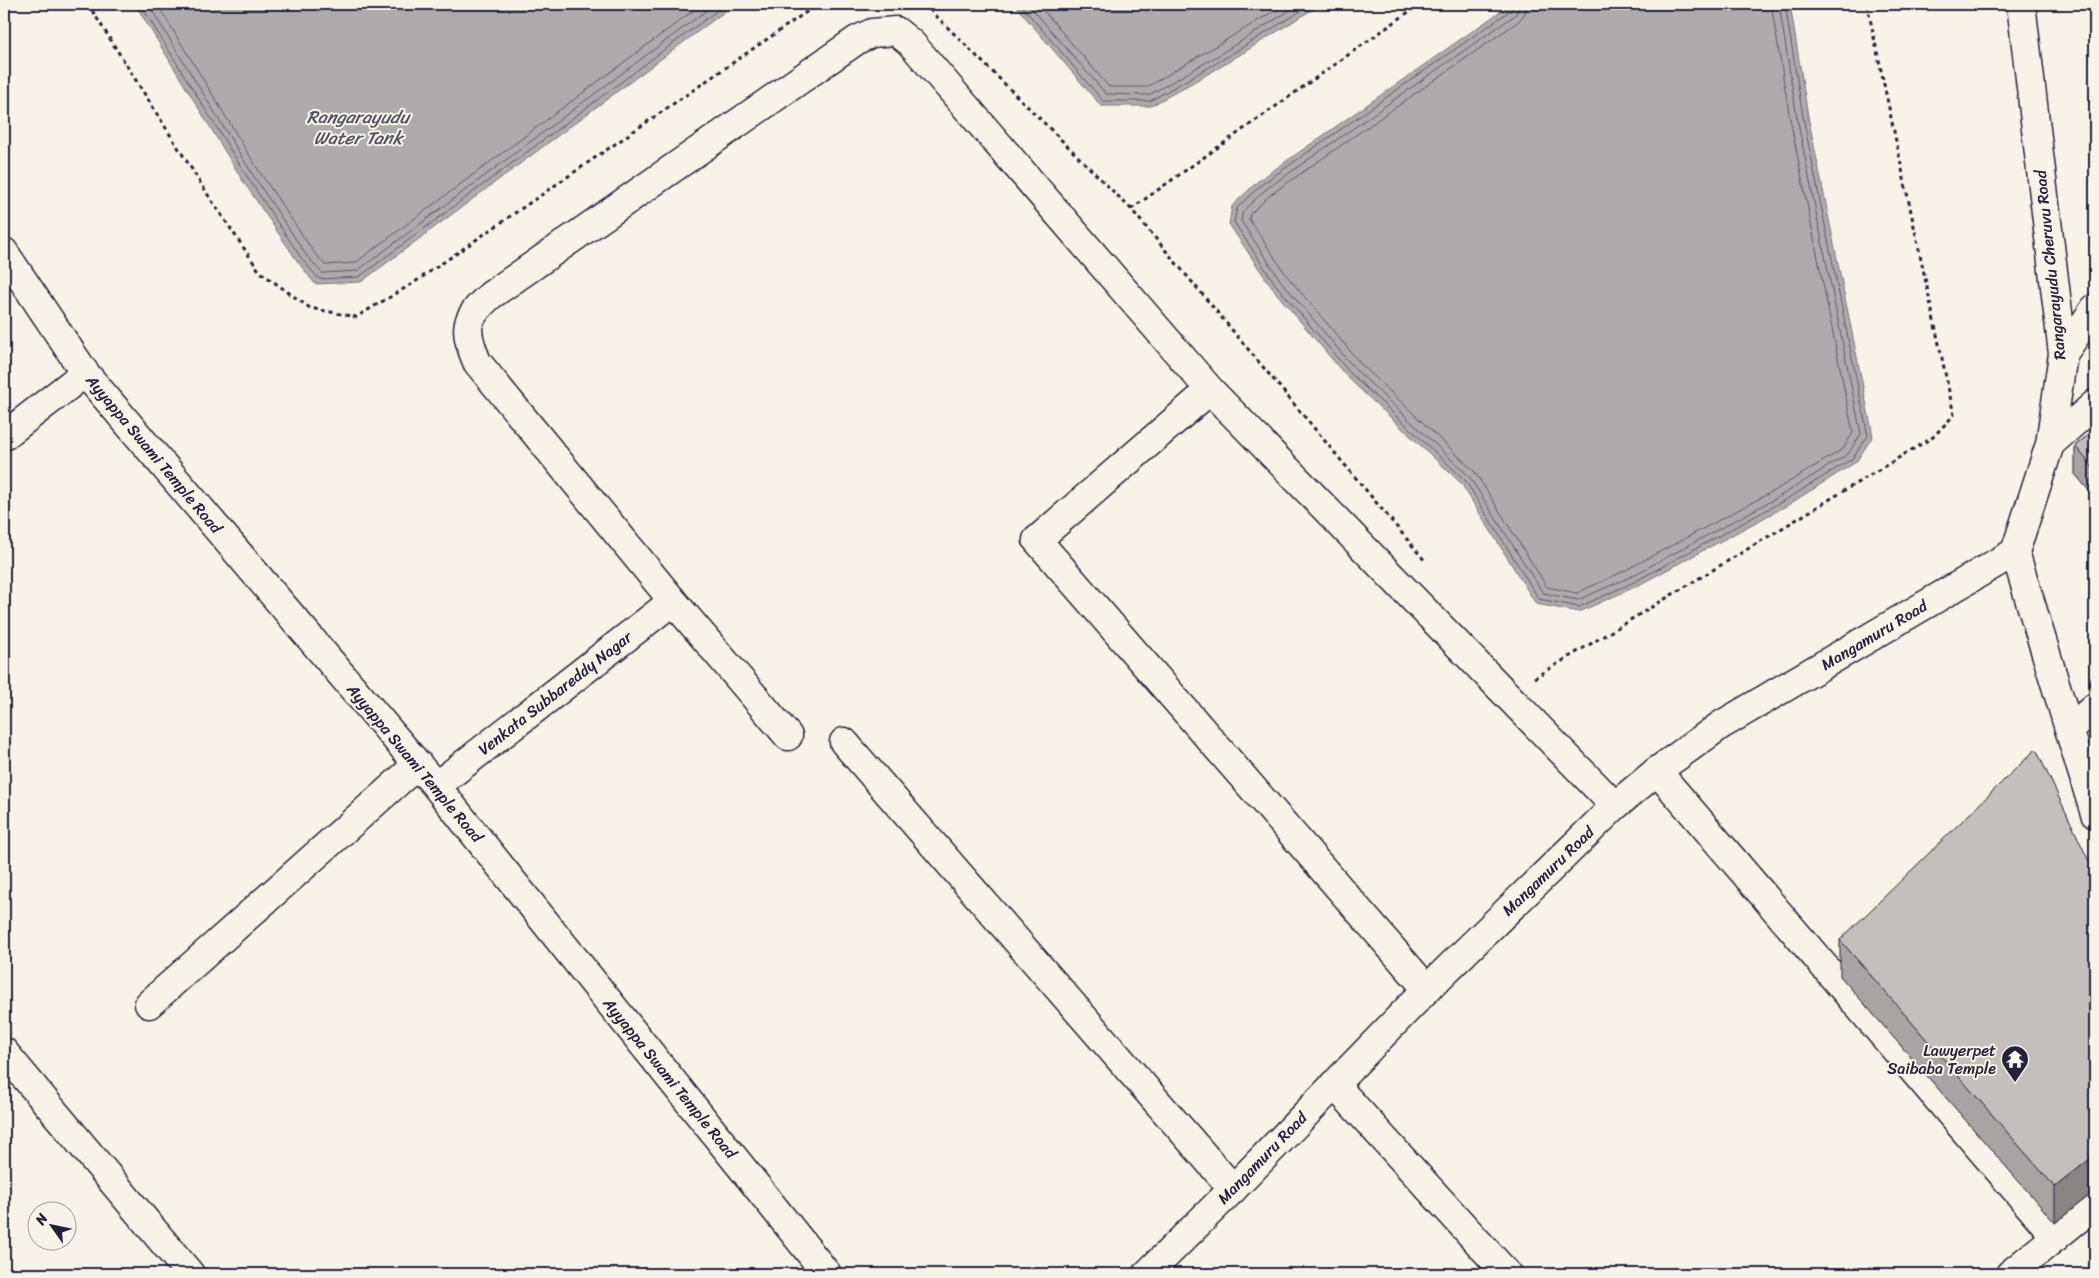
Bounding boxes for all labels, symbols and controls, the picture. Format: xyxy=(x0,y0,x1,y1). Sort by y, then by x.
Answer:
water label: Rangarayudu Water Tank xyxy=(307,101,412,154)
street label: Rangarayudu Cheruvu Road xyxy=(2025,167,2074,361)
street label: Ayyappa Swami Temple Road xyxy=(78,367,231,541)
street label: Mangamuru Road xyxy=(1815,591,1934,678)
street label: Venkata Subbareddy Nagar xyxy=(471,622,640,763)
street label: Ayyappa Swami Temple Road xyxy=(339,676,492,850)
street label: Mangamuru Road xyxy=(1495,818,1602,923)
street label: Ayyappa Swami Temple Road xyxy=(595,990,745,1166)
place label: Lawyerpet Saibaba Temple xyxy=(1887,1036,1996,1083)
temple icon: Lawyerpet Saibaba Temple xyxy=(2000,1044,2030,1083)
street label: Mangamuru Road xyxy=(1210,1104,1315,1211)
north arrow xyxy=(28,1200,78,1250)
text: N xyxy=(28,1208,55,1231)

